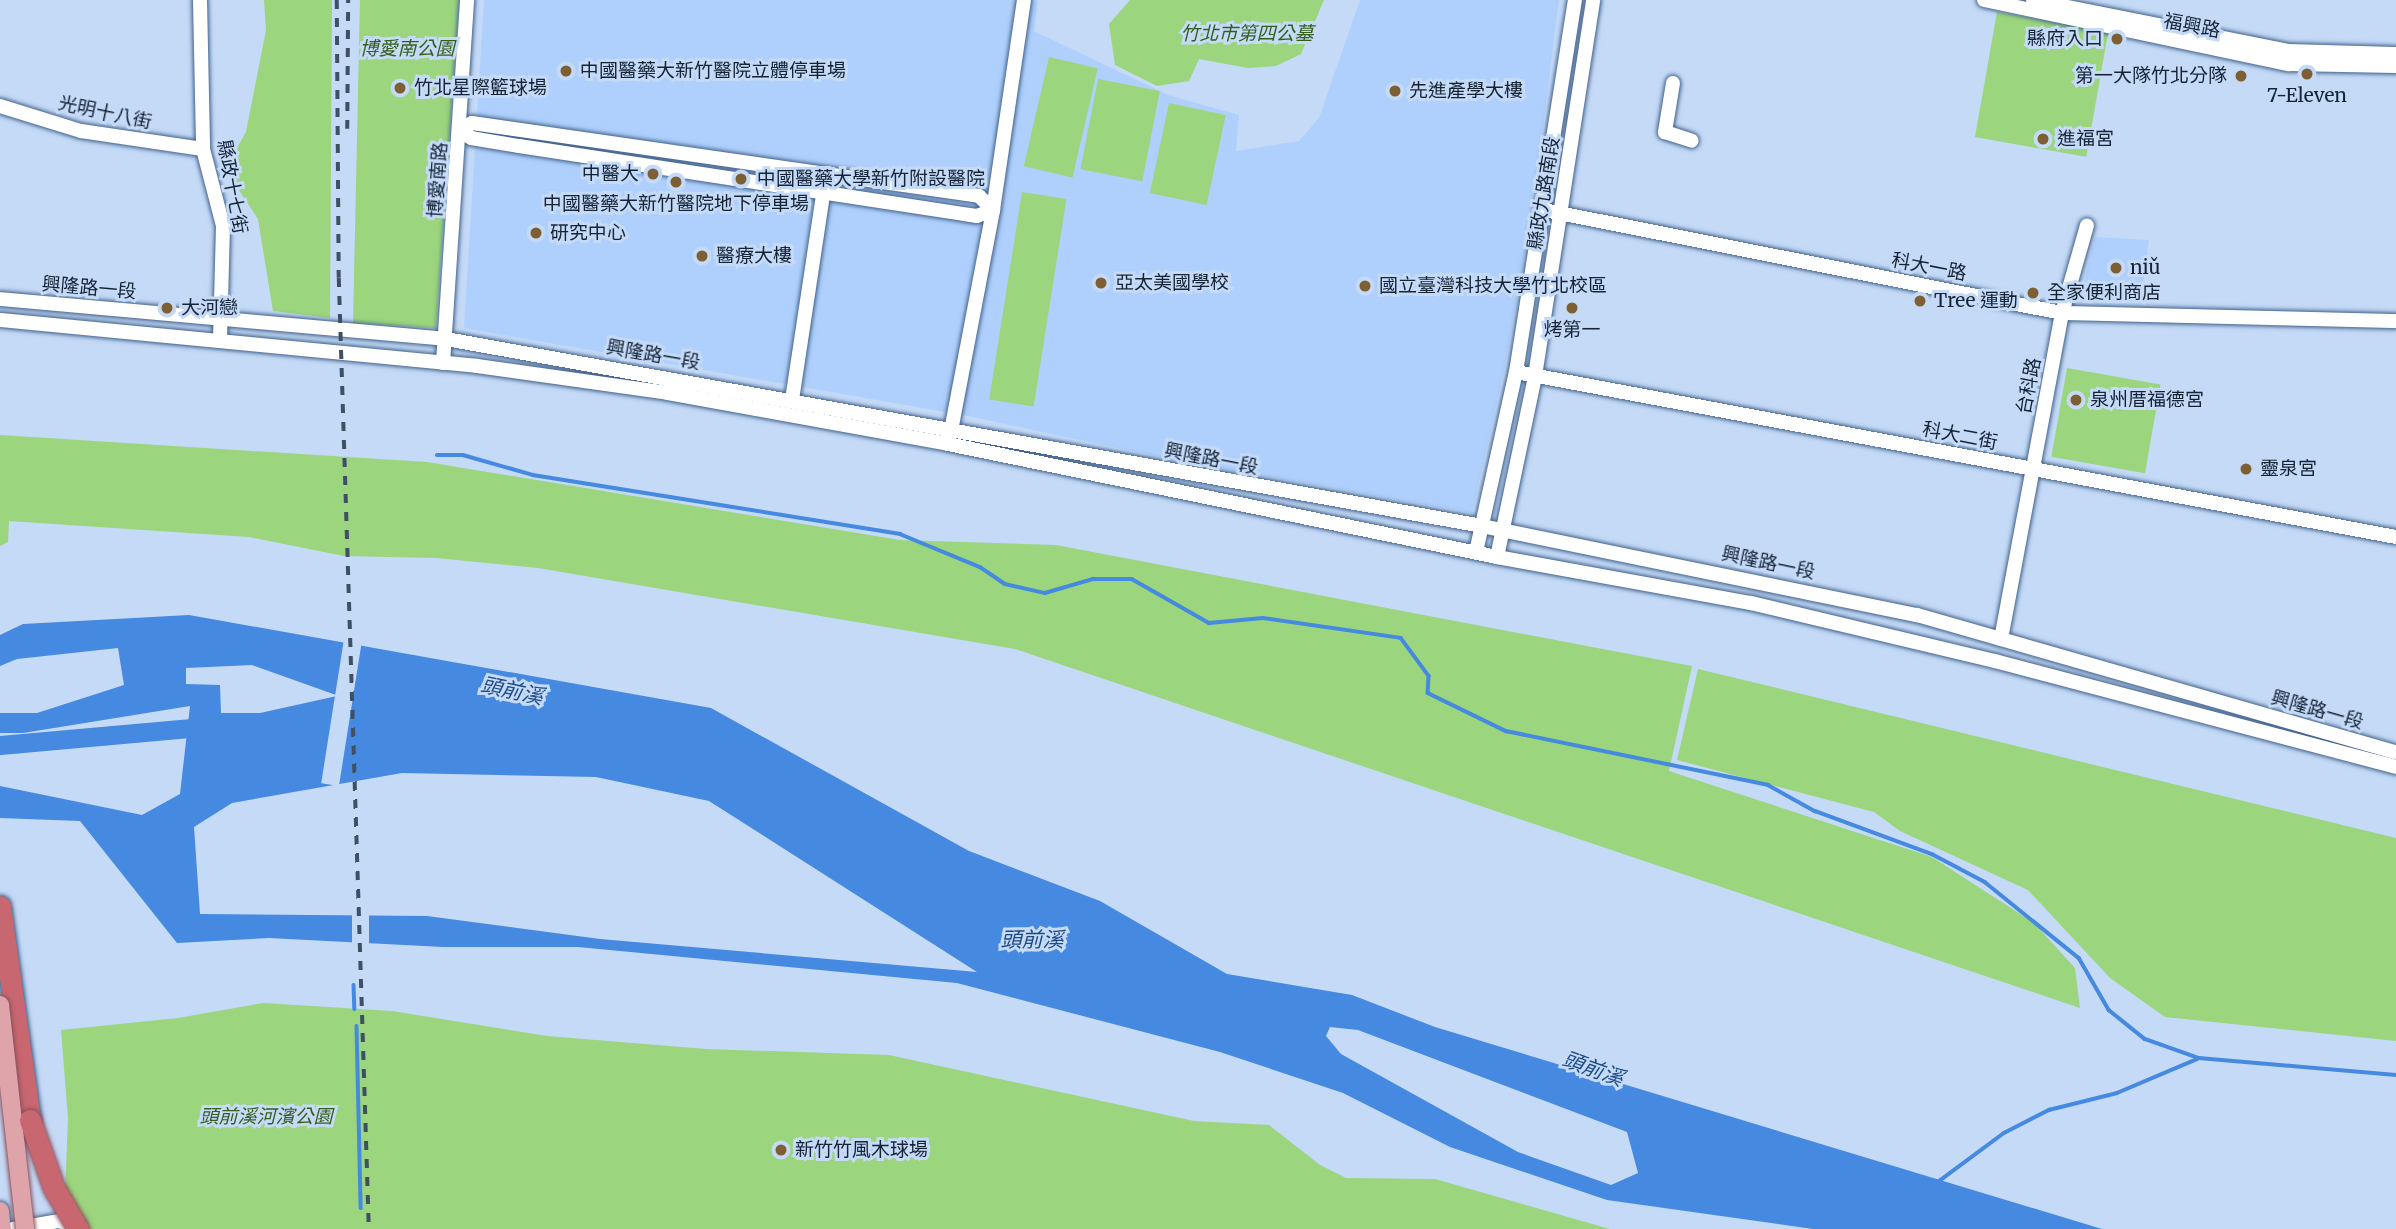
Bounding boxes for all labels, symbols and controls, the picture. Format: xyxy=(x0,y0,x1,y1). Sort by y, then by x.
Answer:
street label: 福興路 xyxy=(2162,9,2222,43)
park label: 竹北市第四公墓 xyxy=(1181,23,1313,45)
place label: 縣府入口 xyxy=(2027,28,2103,50)
marker: 縣府入口 xyxy=(2109,31,2125,47)
park label: 博愛南公園 xyxy=(360,38,454,60)
place label: 中國醫藥大新竹醫院立體停車場 xyxy=(580,60,846,82)
marker: 中國醫藥大新竹醫院立體停車場 xyxy=(558,63,574,79)
place label: 第一大隊竹北分隊 xyxy=(2075,65,2227,87)
marker: 7-Eleven xyxy=(2299,66,2315,82)
marker: 第一大隊竹北分隊 xyxy=(2233,68,2249,84)
place label: 竹北星際籃球場 xyxy=(414,77,547,99)
marker: 竹北星際籃球場 xyxy=(392,80,408,96)
place label: 先進產學大樓 xyxy=(1409,80,1523,102)
marker: 先進產學大樓 xyxy=(1387,83,1403,99)
place label: 7-Eleven xyxy=(2267,85,2347,107)
street label: 光明十八街 xyxy=(56,92,154,134)
place label: 進福宮 xyxy=(2057,128,2114,150)
marker: 進福宮 xyxy=(2035,131,2051,147)
street label: 縣政九路南段 xyxy=(1524,135,1564,251)
street label: 縣政十七街 xyxy=(213,138,251,236)
street label: 博愛南路 xyxy=(424,141,452,219)
place label: 中醫大 xyxy=(582,163,639,185)
marker: 中醫大 xyxy=(645,166,661,182)
place label: 中國醫藥大學新竹附設醫院 xyxy=(757,168,985,190)
marker: 中國醫藥大學新竹附設醫院 xyxy=(731,169,751,189)
marker: 中國醫藥大新竹醫院地下停車場 xyxy=(668,174,684,190)
place label: 中國醫藥大新竹醫院地下停車場 xyxy=(543,193,809,215)
place label: 研究中心 xyxy=(550,222,626,244)
marker: 研究中心 xyxy=(528,225,544,241)
place label: 醫療大樓 xyxy=(716,245,792,267)
marker: 醫療大樓 xyxy=(694,248,710,264)
street label: 科大一路 xyxy=(1890,249,1968,285)
place label: niǔ xyxy=(2130,257,2160,279)
marker: niǔ xyxy=(2108,260,2124,276)
place label: 亞太美國學校 xyxy=(1115,272,1229,294)
street label: 興隆路一段 xyxy=(41,273,137,303)
marker: 亞太美國學校 xyxy=(1093,275,1109,291)
place label: 國立臺灣科技大學竹北校區 xyxy=(1379,275,1607,297)
marker: 國立臺灣科技大學竹北校區 xyxy=(1357,278,1373,294)
place label: 全家便利商店 xyxy=(2047,282,2161,304)
marker: 全家便利商店 xyxy=(2025,285,2041,301)
place label: Tree 運動 xyxy=(1934,290,2018,312)
marker: Tree 運動 xyxy=(1912,293,1928,309)
place label: 大河戀 xyxy=(181,297,238,319)
marker: 大河戀 xyxy=(159,300,175,316)
marker: 烤第一 xyxy=(1564,300,1580,316)
place label: 烤第一 xyxy=(1544,319,1600,341)
street label: 興隆路一段 xyxy=(604,336,702,374)
street label: 台科路 xyxy=(2012,356,2046,416)
place label: 泉州厝福德宮 xyxy=(2090,389,2204,411)
marker: 泉州厝福德宮 xyxy=(2068,392,2084,408)
street label: 科大二街 xyxy=(1921,418,1999,454)
street label: 興隆路一段 xyxy=(1162,439,1260,479)
place label: 靈泉宮 xyxy=(2260,458,2317,480)
marker: 靈泉宮 xyxy=(2238,461,2254,477)
street label: 興隆路一段 xyxy=(1719,542,1817,584)
water label: 頭前溪 xyxy=(479,672,545,710)
street label: 興隆路一段 xyxy=(2268,686,2366,734)
water label: 頭前溪 xyxy=(1001,927,1063,953)
water label: 頭前溪 xyxy=(1559,1046,1627,1092)
park label: 頭前溪河濱公園 xyxy=(200,1106,332,1128)
place label: 新竹竹風木球場 xyxy=(795,1139,928,1161)
marker: 新竹竹風木球場 xyxy=(773,1142,789,1158)

